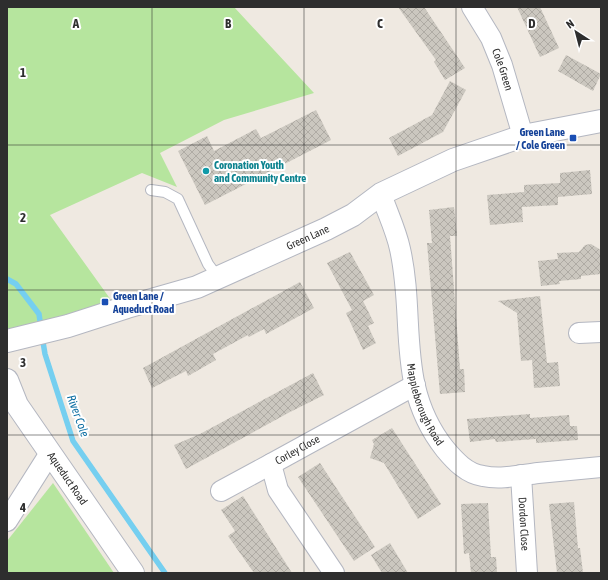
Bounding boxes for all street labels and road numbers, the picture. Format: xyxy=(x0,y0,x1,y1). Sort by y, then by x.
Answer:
street label: Cole Green xyxy=(490,47,515,92)
street label: Green Lane xyxy=(284,222,331,252)
street label: Mappleborough Road xyxy=(405,363,446,448)
street label: Corley Close xyxy=(273,433,322,467)
street label: Aqueduct Road xyxy=(45,450,90,507)
street label: Dordon Close xyxy=(516,497,532,551)

